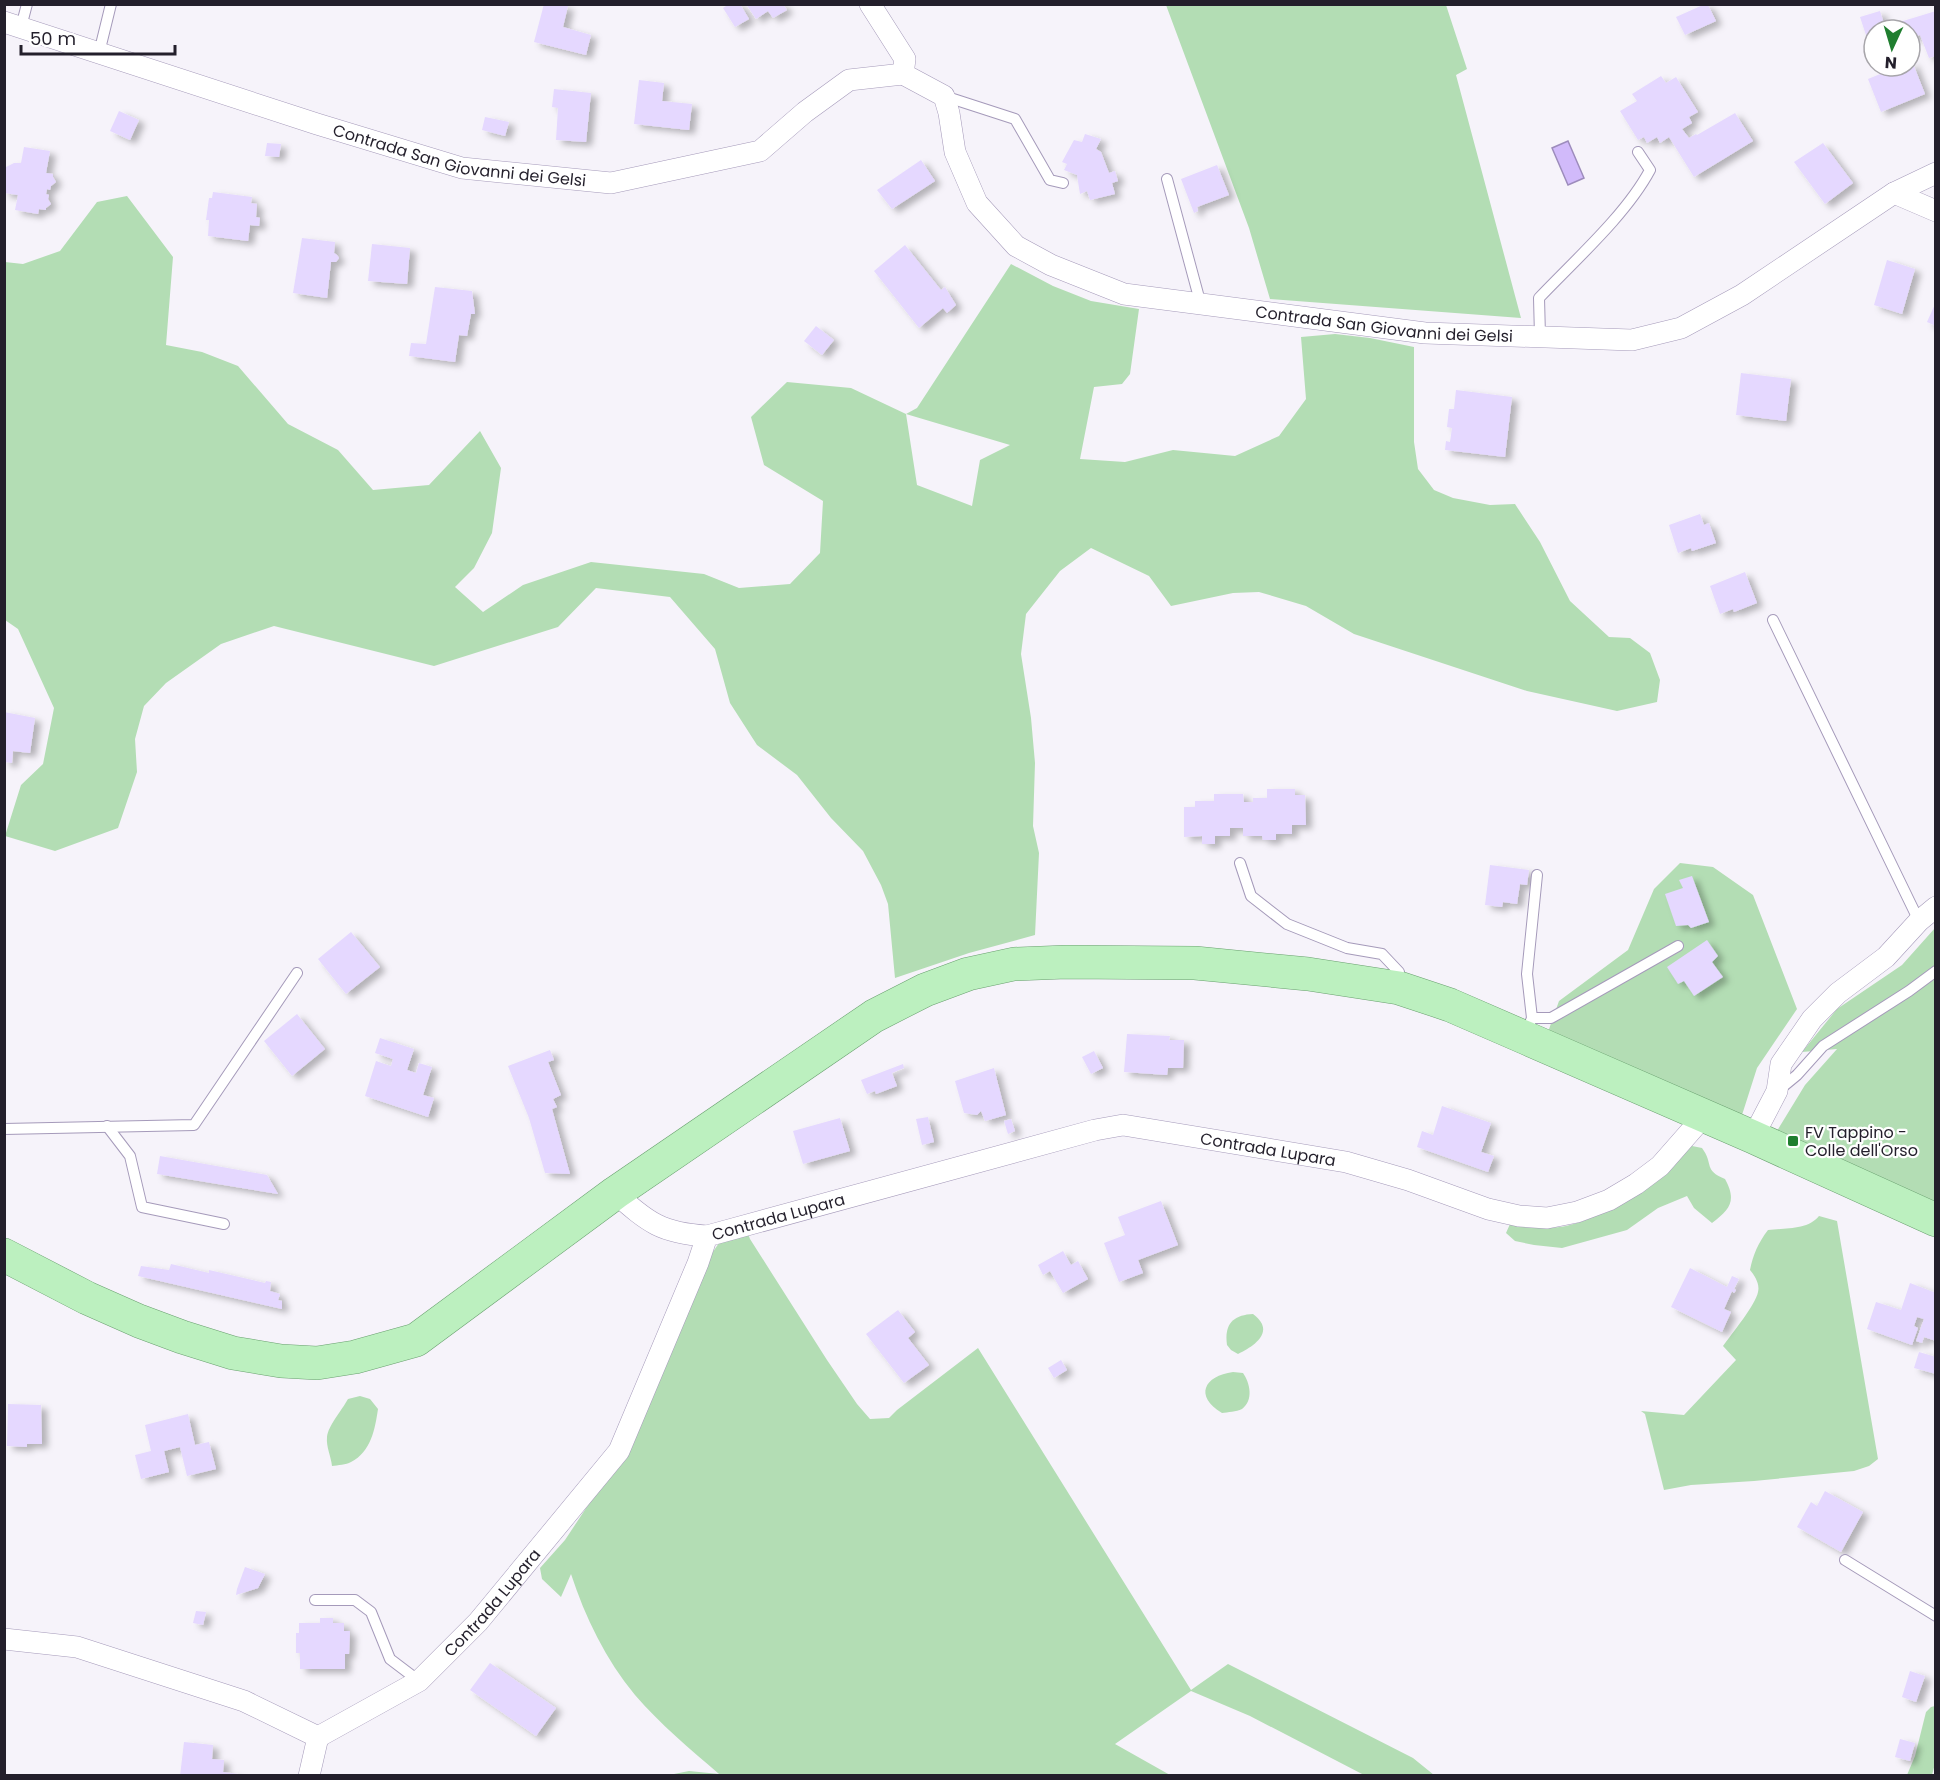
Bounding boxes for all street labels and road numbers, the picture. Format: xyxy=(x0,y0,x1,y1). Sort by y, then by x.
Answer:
street label: Contrada San Giovanni dei Gelsi xyxy=(330,118,587,192)
street label: Contrada San Giovanni dei Gelsi xyxy=(1254,300,1513,347)
street label: Contrada Lupara xyxy=(1199,1127,1338,1172)
street label: Contrada Lupara xyxy=(709,1187,847,1246)
street label: Contrada Lupara xyxy=(438,1543,546,1662)

